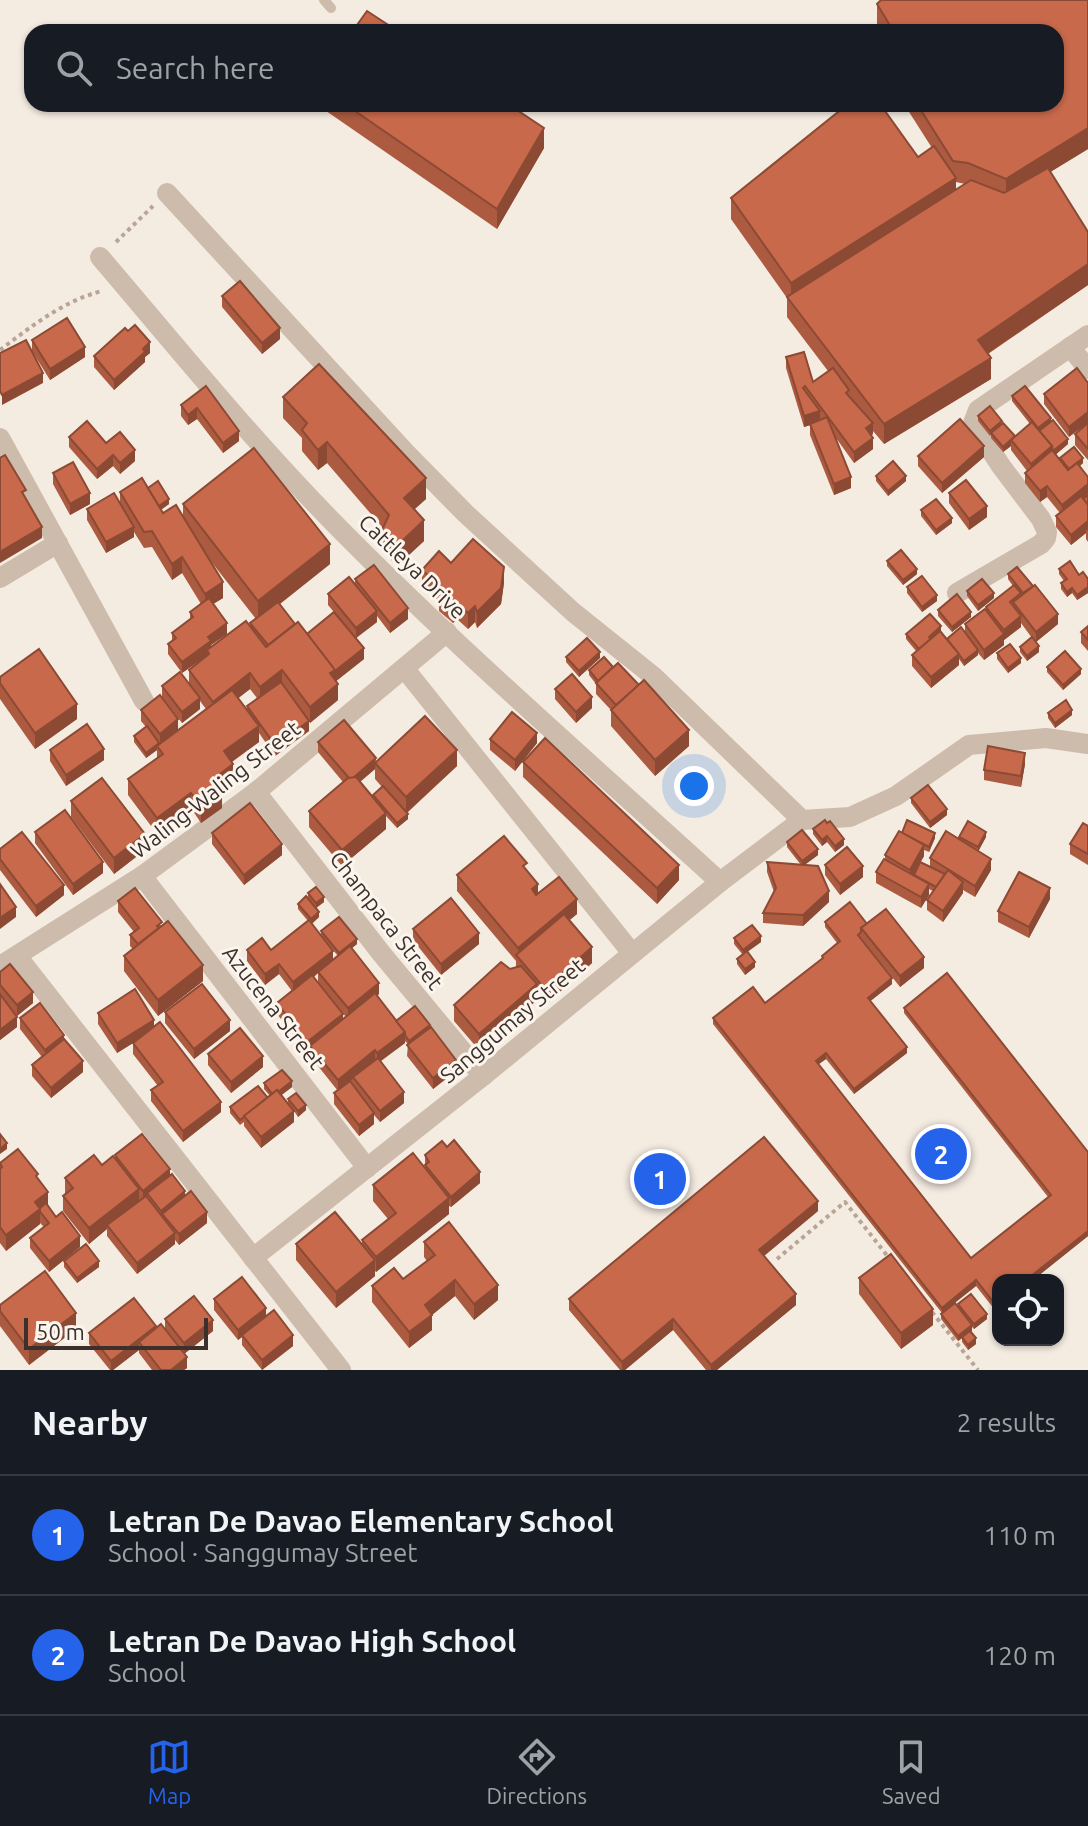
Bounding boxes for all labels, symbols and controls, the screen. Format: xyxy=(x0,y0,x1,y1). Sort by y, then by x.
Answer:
search box xyxy=(24,24,1064,112)
icon: search xyxy=(52,46,96,90)
text: Search here xyxy=(116,51,275,85)
street label: Cattleya Drive xyxy=(354,509,472,623)
street label: Waling-Waling Street xyxy=(125,715,305,863)
your location xyxy=(674,766,714,806)
street label: Champaca Street xyxy=(325,846,449,994)
street label: Azucena Street xyxy=(218,940,330,1074)
street label: Sanggumay Street xyxy=(435,952,589,1088)
pin: 2 xyxy=(915,1124,967,1184)
pin: 1 xyxy=(634,1149,686,1209)
map controls xyxy=(992,1274,1064,1346)
button: locate xyxy=(992,1274,1064,1346)
scale bar xyxy=(24,1314,208,1350)
text: 50 m xyxy=(36,1319,85,1344)
text: Nearby xyxy=(32,1403,147,1441)
text: 2 results xyxy=(957,1408,1056,1437)
text: Letran De Davao Elementary School xyxy=(108,1504,614,1538)
text: 1 xyxy=(51,1521,65,1550)
text: 110 m xyxy=(984,1521,1056,1550)
text: School · Sanggumay Street xyxy=(108,1538,418,1567)
text: Letran De Davao High School xyxy=(108,1624,516,1658)
text: 2 xyxy=(51,1641,65,1670)
text: 120 m xyxy=(984,1641,1056,1670)
text: School xyxy=(108,1658,186,1687)
tab: Map xyxy=(147,1735,191,1808)
tab: Directions xyxy=(486,1735,587,1808)
tab: Saved xyxy=(882,1735,941,1808)

